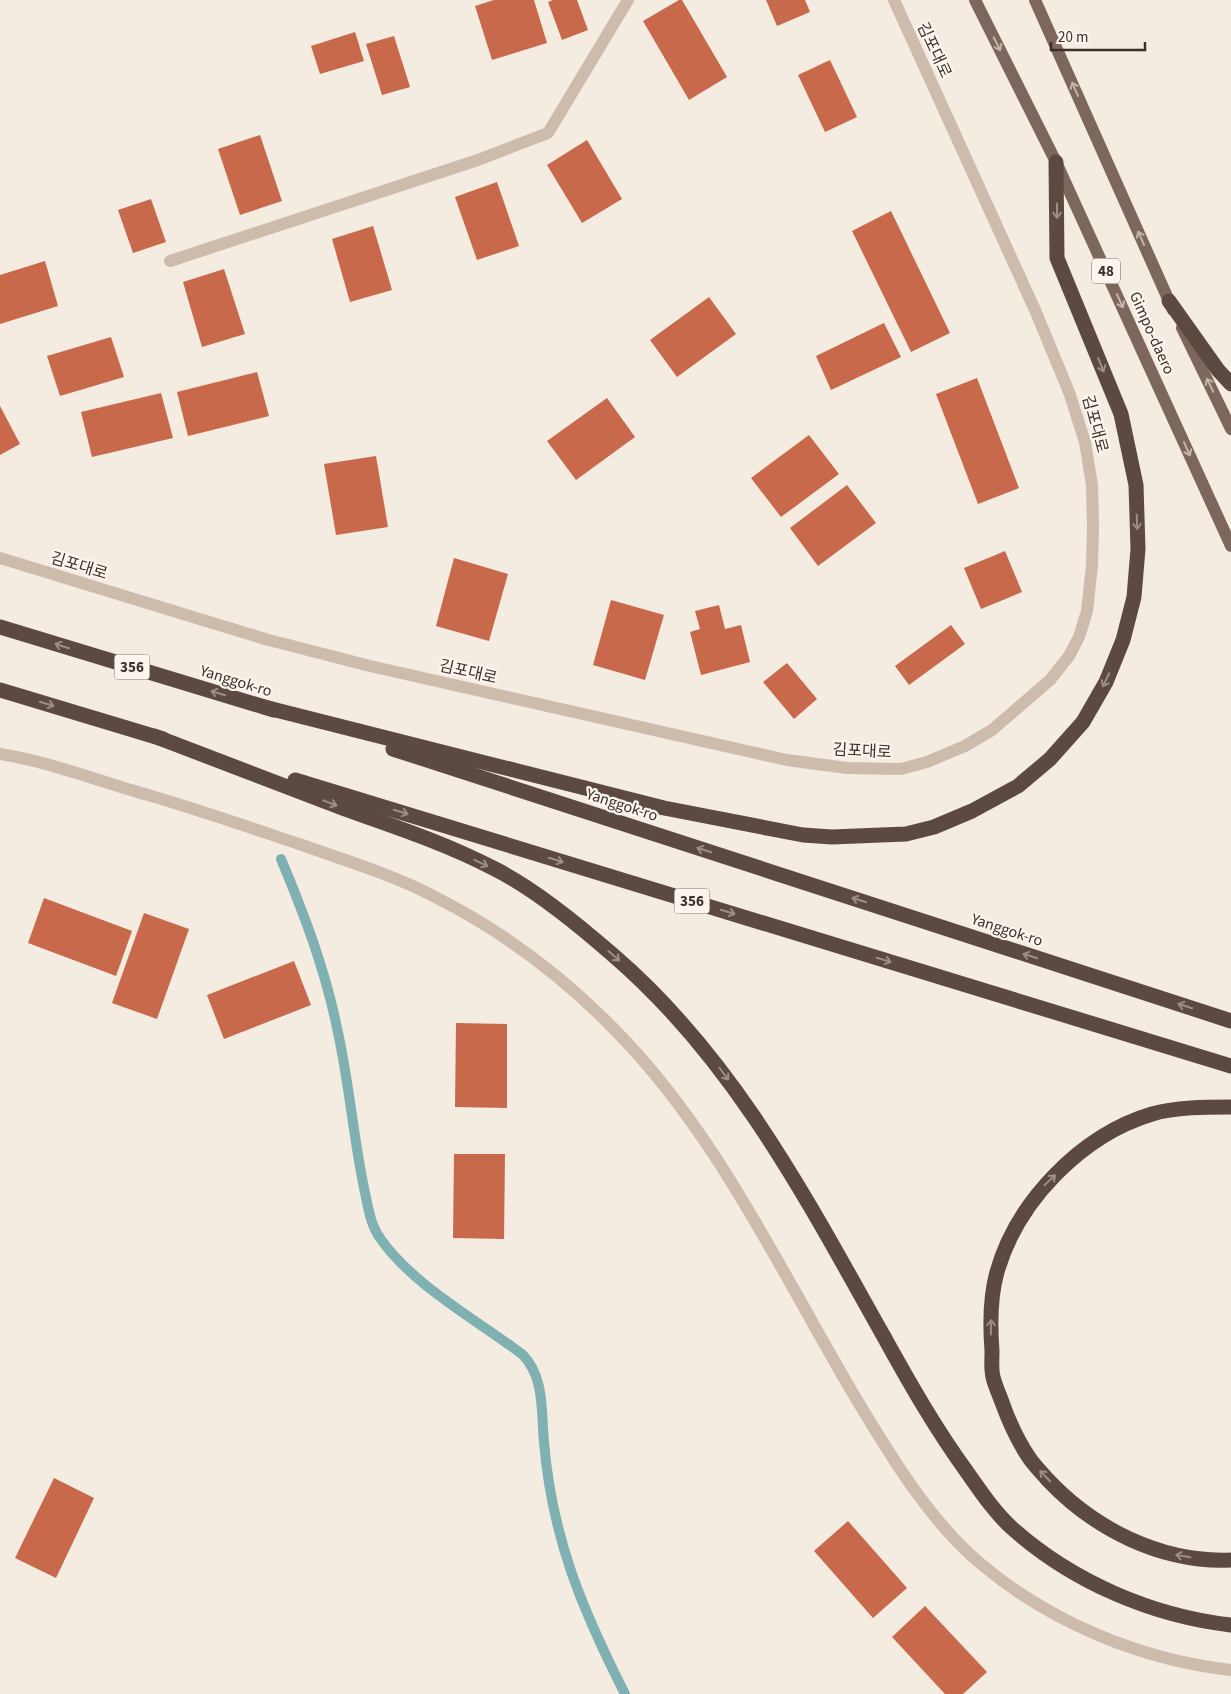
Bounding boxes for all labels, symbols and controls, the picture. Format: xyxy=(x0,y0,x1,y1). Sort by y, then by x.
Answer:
street label: 김포대로 xyxy=(912,19,957,82)
scale bar xyxy=(1051,20,1145,52)
text: 20 m xyxy=(1058,27,1088,48)
one-way arrow xyxy=(992,36,1002,51)
one-way arrow xyxy=(1069,82,1079,97)
one-way arrow xyxy=(1052,202,1062,219)
one-way arrow xyxy=(1135,231,1145,246)
road number: 48 xyxy=(1092,258,1120,284)
street label: Gimpo-daero xyxy=(1124,288,1180,378)
one-way arrow xyxy=(1115,293,1125,308)
one-way arrow xyxy=(1096,357,1106,372)
one-way arrow xyxy=(1205,378,1214,393)
street label: 김포대로 xyxy=(1077,393,1113,456)
one-way arrow xyxy=(1183,441,1192,456)
one-way arrow xyxy=(1132,514,1142,530)
street label: 김포대로 xyxy=(48,547,111,585)
one-way arrow xyxy=(55,640,71,650)
road number: 356 xyxy=(114,654,150,680)
street label: 김포대로 xyxy=(437,655,499,689)
street label: Yanggok-ro xyxy=(196,659,275,702)
one-way arrow xyxy=(1101,672,1111,687)
one-way arrow xyxy=(210,688,226,698)
one-way arrow xyxy=(38,699,54,709)
street label: 김포대로 xyxy=(832,738,892,764)
street label: Yanggok-ro xyxy=(582,783,661,827)
one-way arrow xyxy=(322,799,337,808)
one-way arrow xyxy=(393,808,409,818)
one-way arrow xyxy=(697,845,713,854)
one-way arrow xyxy=(548,855,564,865)
one-way arrow xyxy=(473,858,488,868)
road number: 356 xyxy=(674,888,710,914)
one-way arrow xyxy=(851,895,867,905)
one-way arrow xyxy=(720,908,736,918)
street label: Yanggok-ro xyxy=(967,908,1046,952)
one-way arrow xyxy=(607,950,620,961)
one-way arrow xyxy=(1022,950,1038,960)
one-way arrow xyxy=(875,956,891,965)
one-way arrow xyxy=(1177,1001,1193,1010)
one-way arrow xyxy=(719,1067,730,1080)
one-way arrow xyxy=(1043,1174,1056,1186)
one-way arrow xyxy=(986,1320,996,1336)
one-way arrow xyxy=(1039,1470,1051,1482)
one-way arrow xyxy=(1175,1551,1191,1561)

